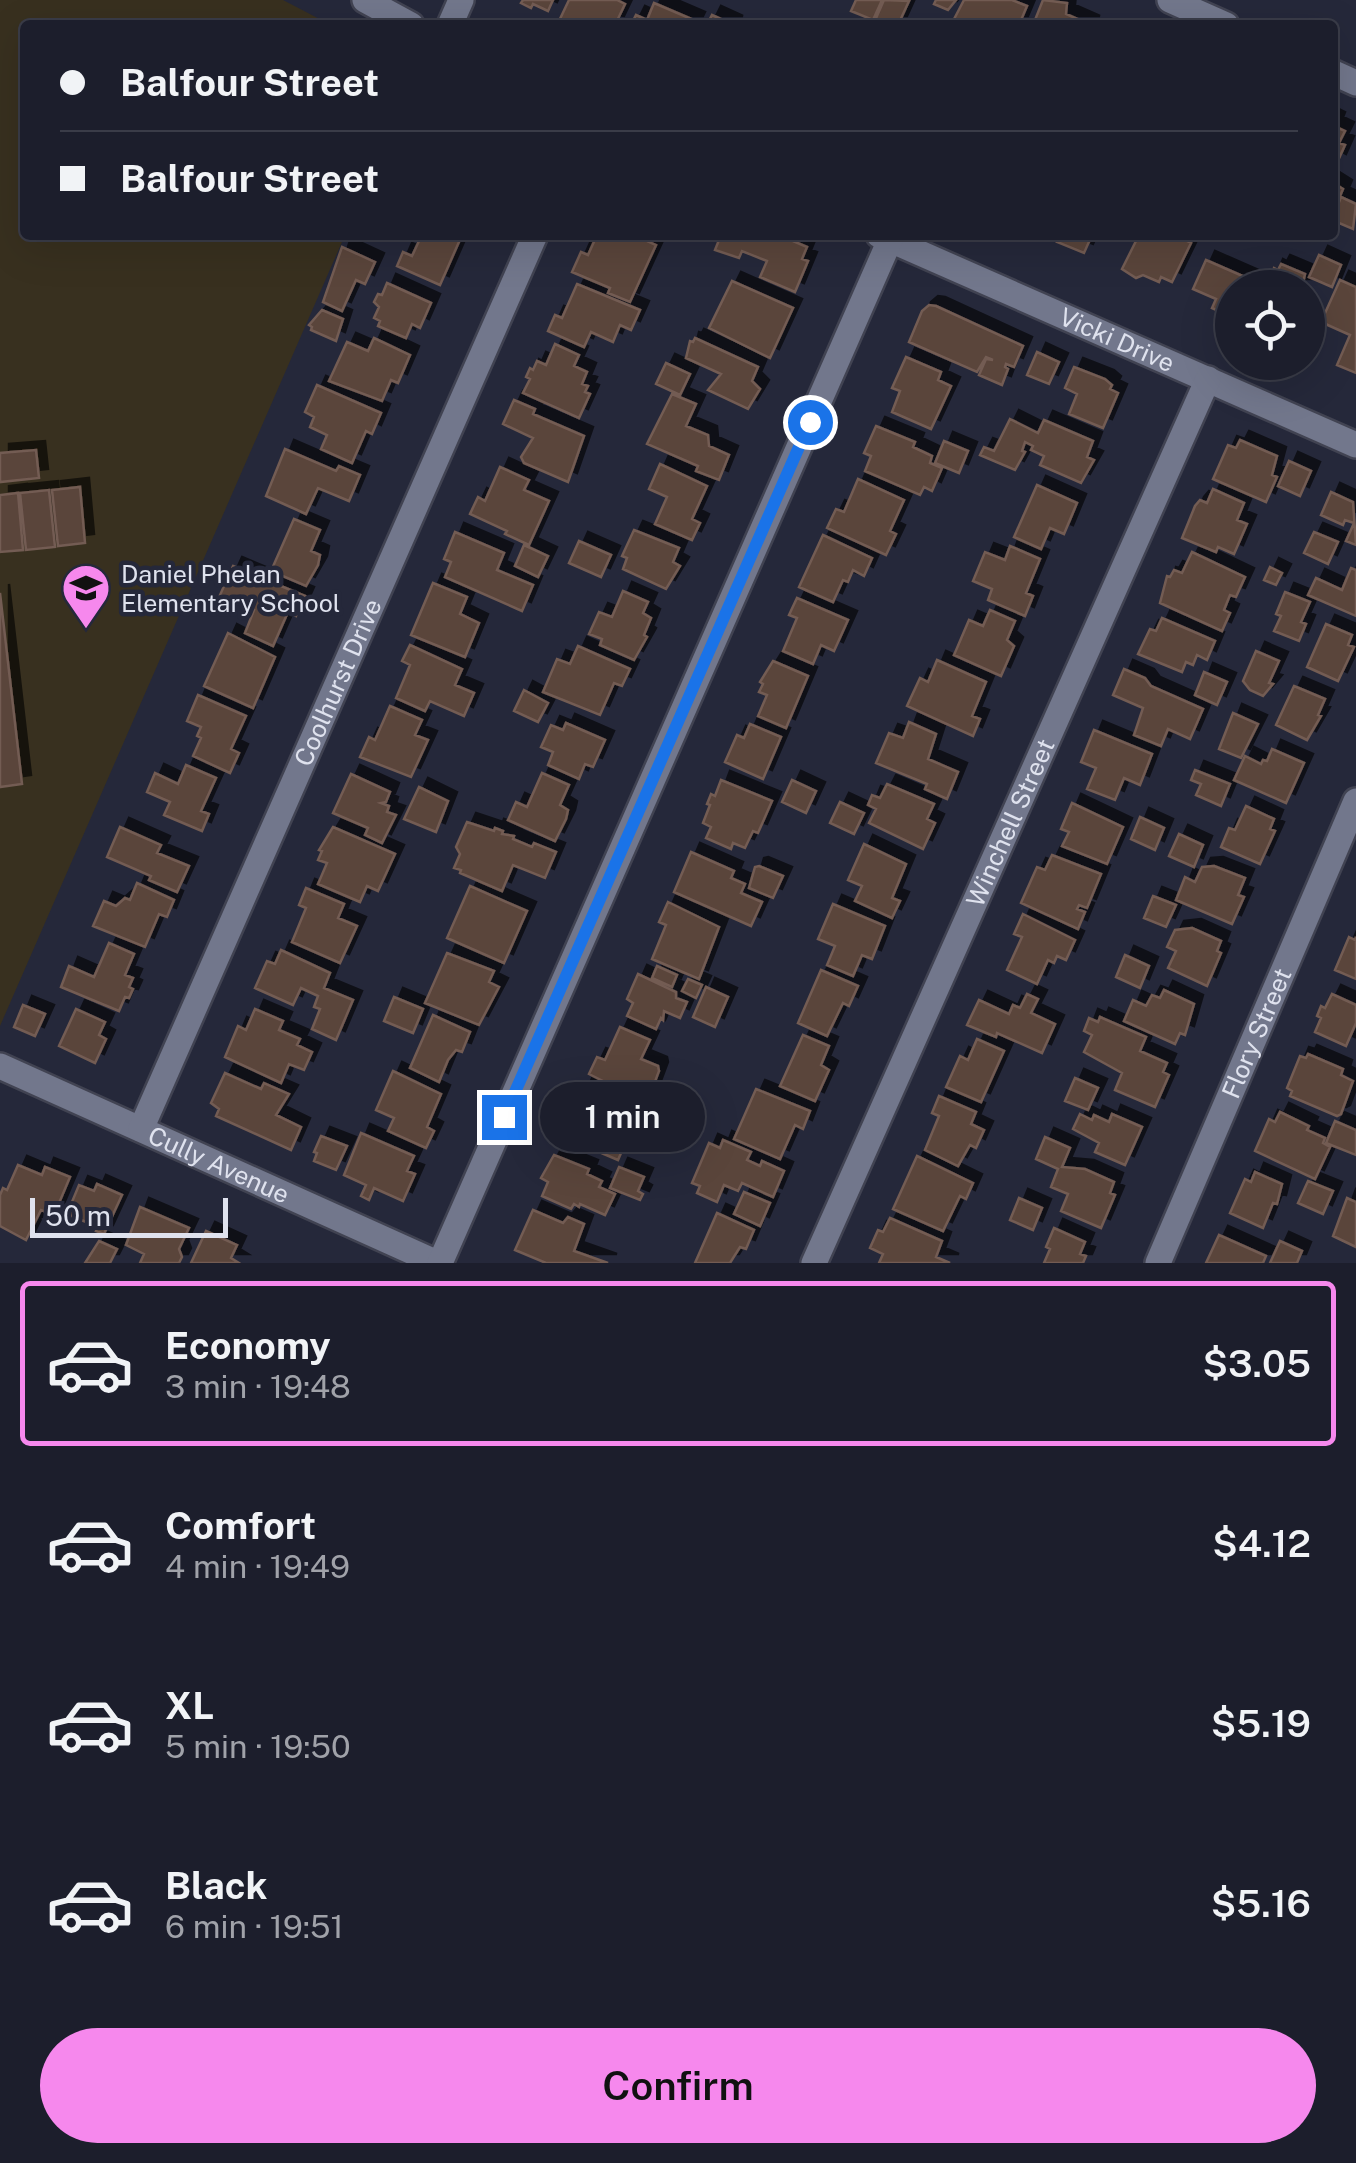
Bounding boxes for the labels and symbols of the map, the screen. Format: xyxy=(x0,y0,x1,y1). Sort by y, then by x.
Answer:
street label: Vicki Drive xyxy=(1055,301,1179,378)
route start xyxy=(788,400,833,445)
place label: Daniel Phelan Elementary School xyxy=(121,559,340,618)
school or university icon: Daniel Phelan Elementary School xyxy=(60,562,112,630)
street label: Coolhurst Drive xyxy=(288,594,388,771)
street label: Winchell Street xyxy=(960,734,1061,911)
street label: Flory Street xyxy=(1215,964,1298,1103)
callout: 1 min xyxy=(539,1082,704,1152)
route end xyxy=(482,1095,527,1140)
street label: Cully Avenue xyxy=(144,1120,294,1209)
scale bar xyxy=(30,1193,228,1238)

